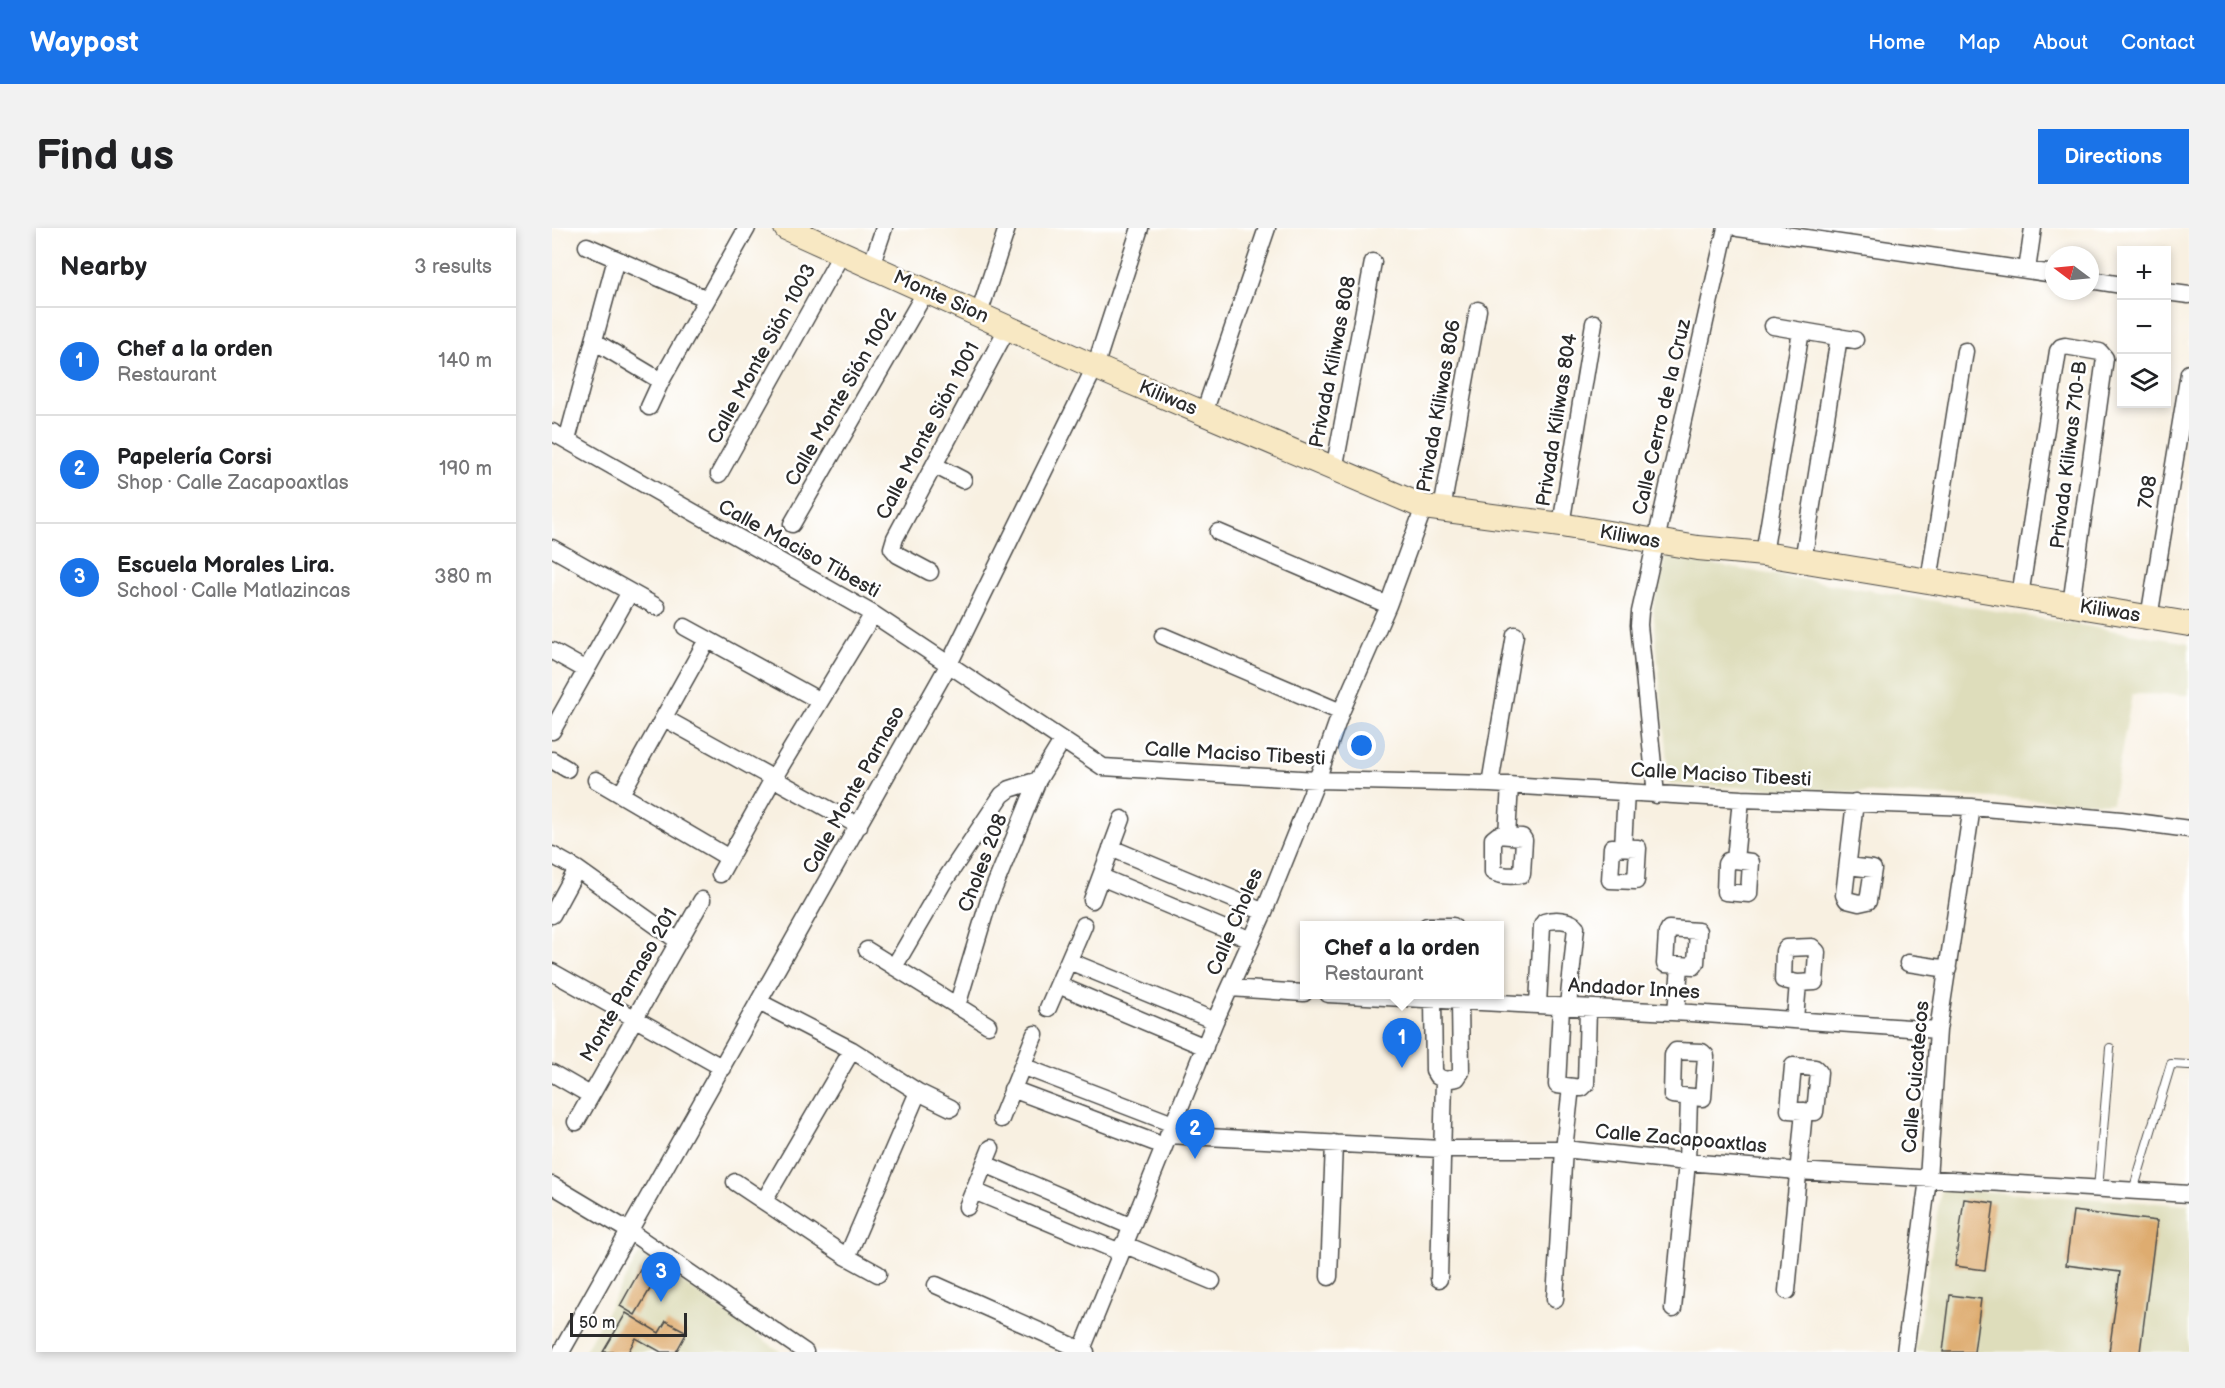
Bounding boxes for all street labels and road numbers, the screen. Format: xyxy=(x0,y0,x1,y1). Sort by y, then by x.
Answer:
street label: Calle Monte Sión 1003 xyxy=(702,260,822,448)
street label: Monte Sion xyxy=(890,265,992,329)
street label: Privada Kiliwas 808 xyxy=(1305,274,1361,450)
street label: Calle Monte Sión 1002 xyxy=(780,303,902,490)
street label: Calle Cerro de la Cruz xyxy=(1628,316,1696,517)
street label: Privada Kiliwas 806 xyxy=(1412,318,1466,494)
street label: Privada Kiliwas 804 xyxy=(1531,332,1583,508)
street label: Calle Monte Sión 1001 xyxy=(871,338,985,524)
street label: Privada Kiliwas 710-B xyxy=(2046,359,2092,550)
street label: Kiliwas xyxy=(1135,375,1201,421)
street label: 708 xyxy=(2134,474,2162,510)
street label: Calle Maciso Tibesti xyxy=(714,495,884,603)
street label: Kiliwas xyxy=(1598,520,1662,554)
street label: Kiliwas xyxy=(2078,594,2142,628)
street label: Calle Monte Parnaso xyxy=(798,702,910,878)
street label: Calle Maciso Tibesti xyxy=(1144,737,1326,771)
street label: Calle Maciso Tibesti xyxy=(1630,758,1812,792)
street label: Choles 208 xyxy=(953,810,1013,916)
street label: Calle Choles xyxy=(1202,865,1268,979)
street label: Monte Parnaso 201 xyxy=(575,904,683,1066)
street label: Andador Innes xyxy=(1567,974,1701,1004)
street label: Calle Cuicatecos xyxy=(1897,1000,1935,1154)
street label: Calle Zacapoaxtlas xyxy=(1594,1120,1768,1158)

